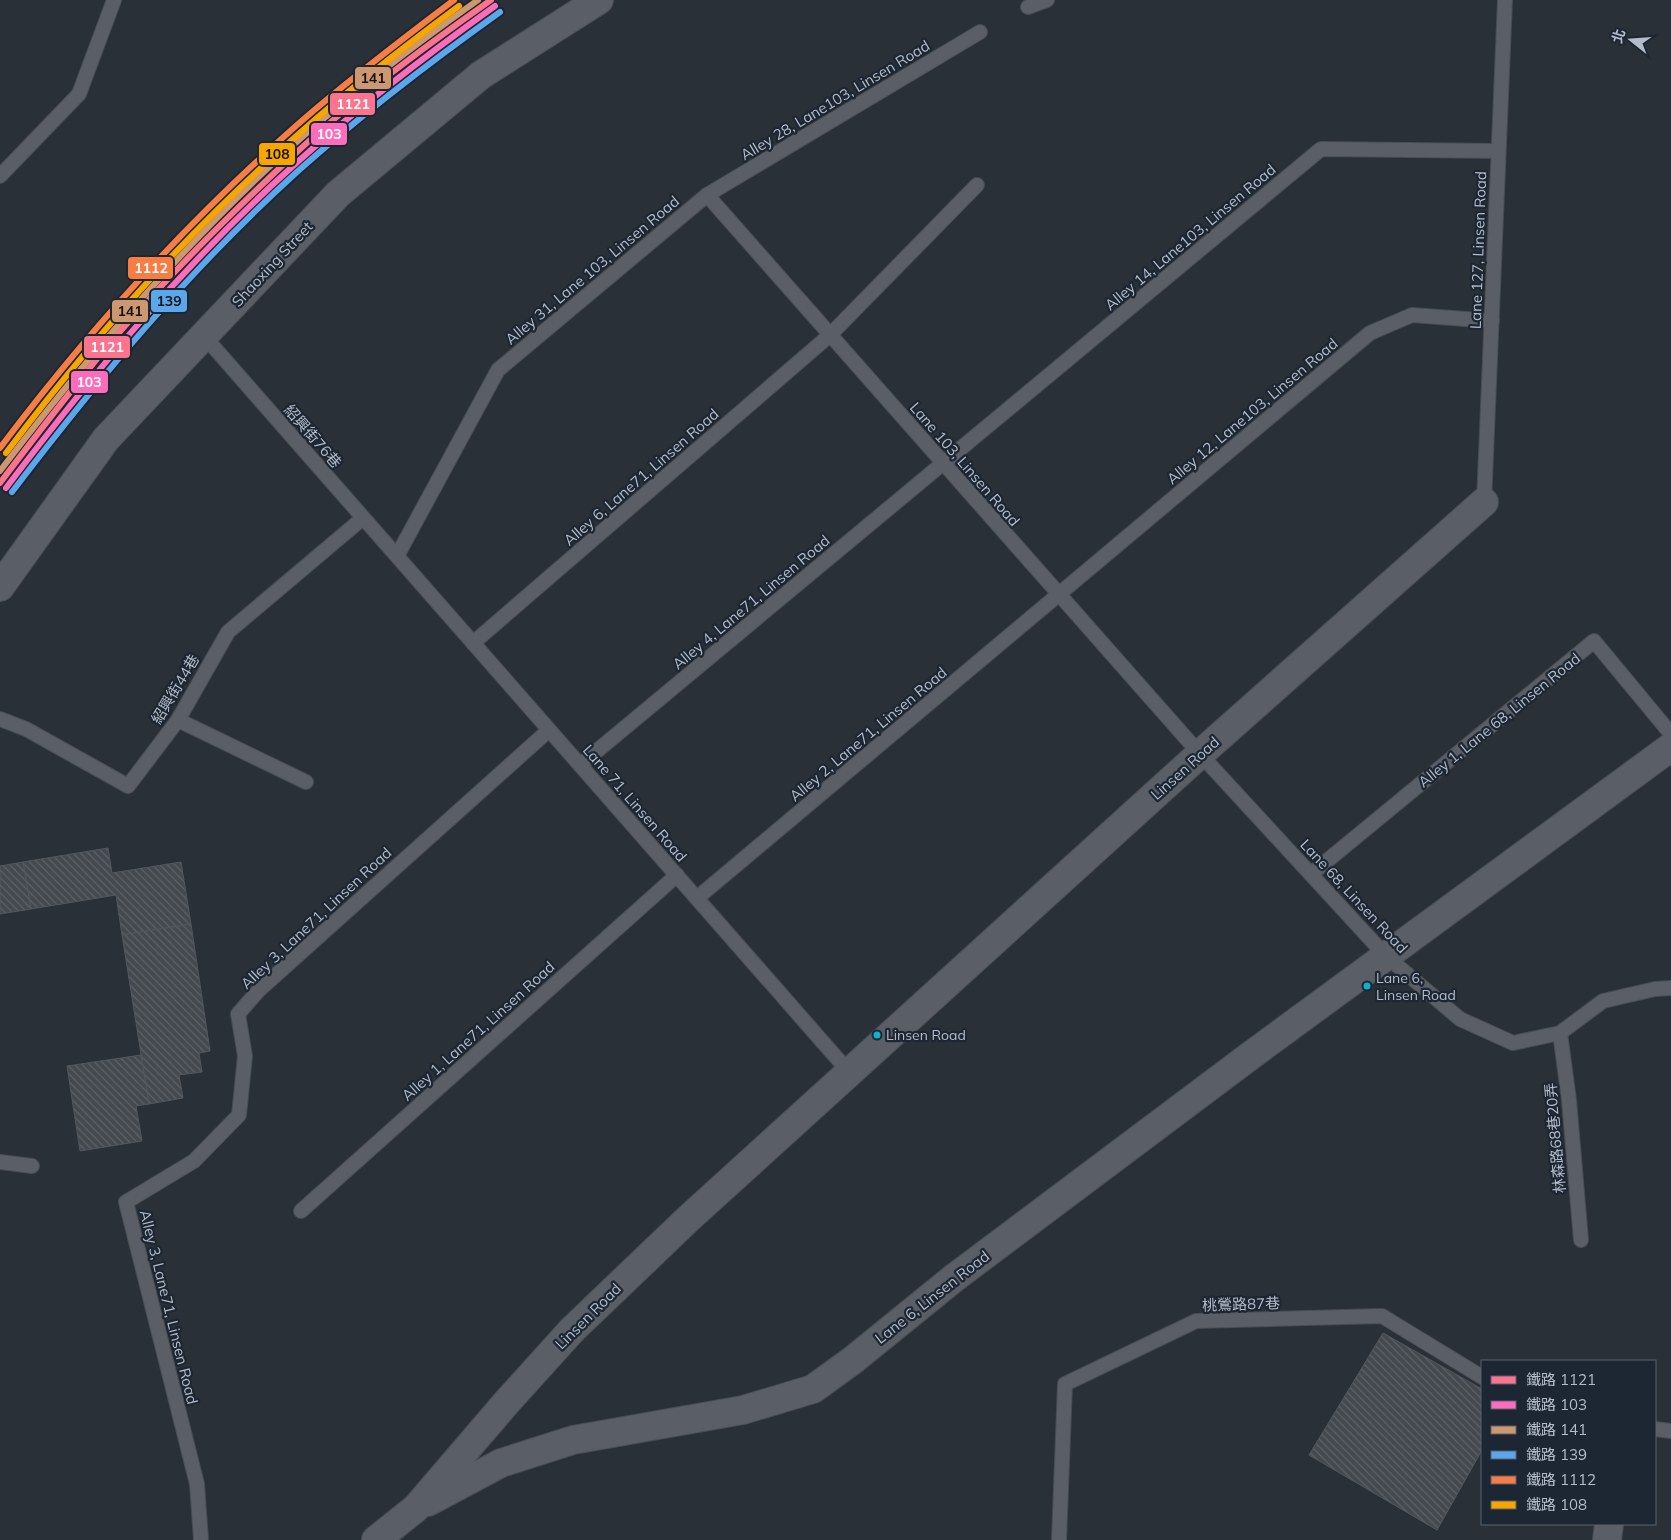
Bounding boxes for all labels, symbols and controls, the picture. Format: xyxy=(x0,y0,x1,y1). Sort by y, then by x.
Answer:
north arrow xyxy=(1606,15,1656,65)
text: 北 xyxy=(1608,27,1629,46)
street label: Alley 28, Lane103, Linsen Road xyxy=(737,36,933,164)
line badge: 141 xyxy=(354,66,392,90)
text: 141 xyxy=(360,69,386,87)
line badge: 1121 xyxy=(329,92,376,116)
text: 1121 xyxy=(336,95,370,113)
line badge: 103 xyxy=(310,122,348,146)
text: 103 xyxy=(316,125,342,143)
line badge: 108 xyxy=(258,142,296,166)
text: 108 xyxy=(264,145,290,163)
street label: Alley 14, Lane103, Linsen Road xyxy=(1101,160,1279,314)
street label: Lane 127, Linsen Road xyxy=(1466,171,1490,329)
street label: Alley 31, Lane 103, Linsen Road xyxy=(501,192,683,348)
street label: Shaoxing Street xyxy=(227,217,317,311)
line badge: 1112 xyxy=(127,256,174,280)
text: 1112 xyxy=(134,259,168,277)
line badge: 139 xyxy=(150,289,188,313)
text: 139 xyxy=(156,292,182,310)
line badge: 141 xyxy=(111,299,149,323)
text: 141 xyxy=(117,302,143,320)
street label: Alley 12, Lane103, Linsen Road xyxy=(1163,334,1341,488)
line badge: 1121 xyxy=(83,335,131,359)
text: 1121 xyxy=(90,338,124,356)
line badge: 103 xyxy=(70,370,109,394)
text: 103 xyxy=(76,373,102,391)
street label: Lane 103, Linsen Road xyxy=(906,398,1024,530)
street label: 紹興街76巷 xyxy=(280,400,346,472)
street label: Alley 6, Lane71, Linsen Road xyxy=(559,404,723,550)
street label: Alley 4, Lane71, Linsen Road xyxy=(668,531,834,673)
street label: Alley 1, Lane 68, Linsen Road xyxy=(1414,649,1584,791)
street label: 紹興街44巷 xyxy=(147,651,203,727)
street label: Alley 2, Lane71, Linsen Road xyxy=(785,663,951,805)
street label: Linsen Road xyxy=(1147,732,1223,804)
street label: Lane 71, Linsen Road xyxy=(579,741,691,865)
street label: Lane 68, Linsen Road xyxy=(1296,835,1412,957)
street label: Alley 3, Lane71, Linsen Road xyxy=(237,843,395,993)
street label: Alley 1, Lane71, Linsen Road xyxy=(398,957,558,1105)
place label: Lane 6, Linsen Road xyxy=(1376,969,1456,1004)
marker: Lane 6, Linsen Road xyxy=(1362,981,1372,991)
place label: Linsen Road xyxy=(886,1026,966,1044)
marker: Linsen Road xyxy=(872,1030,882,1040)
street label: 林森路68巷20弄 xyxy=(1541,1082,1569,1194)
street label: Alley 3, Lane71, Linsen Road xyxy=(136,1208,202,1406)
street label: Lane 6, Linsen Road xyxy=(871,1246,993,1348)
street label: Linsen Road xyxy=(551,1279,625,1353)
street label: 桃鶯路87巷 xyxy=(1202,1293,1280,1315)
legend xyxy=(1481,1360,1656,1525)
text: 鐵路 1121 xyxy=(1526,1370,1596,1389)
text: 鐵路 103 xyxy=(1526,1395,1587,1414)
text: 鐵路 141 xyxy=(1526,1420,1587,1439)
text: 鐵路 139 xyxy=(1526,1445,1587,1464)
text: 鐵路 1112 xyxy=(1526,1470,1596,1489)
text: 鐵路 108 xyxy=(1526,1495,1587,1514)

